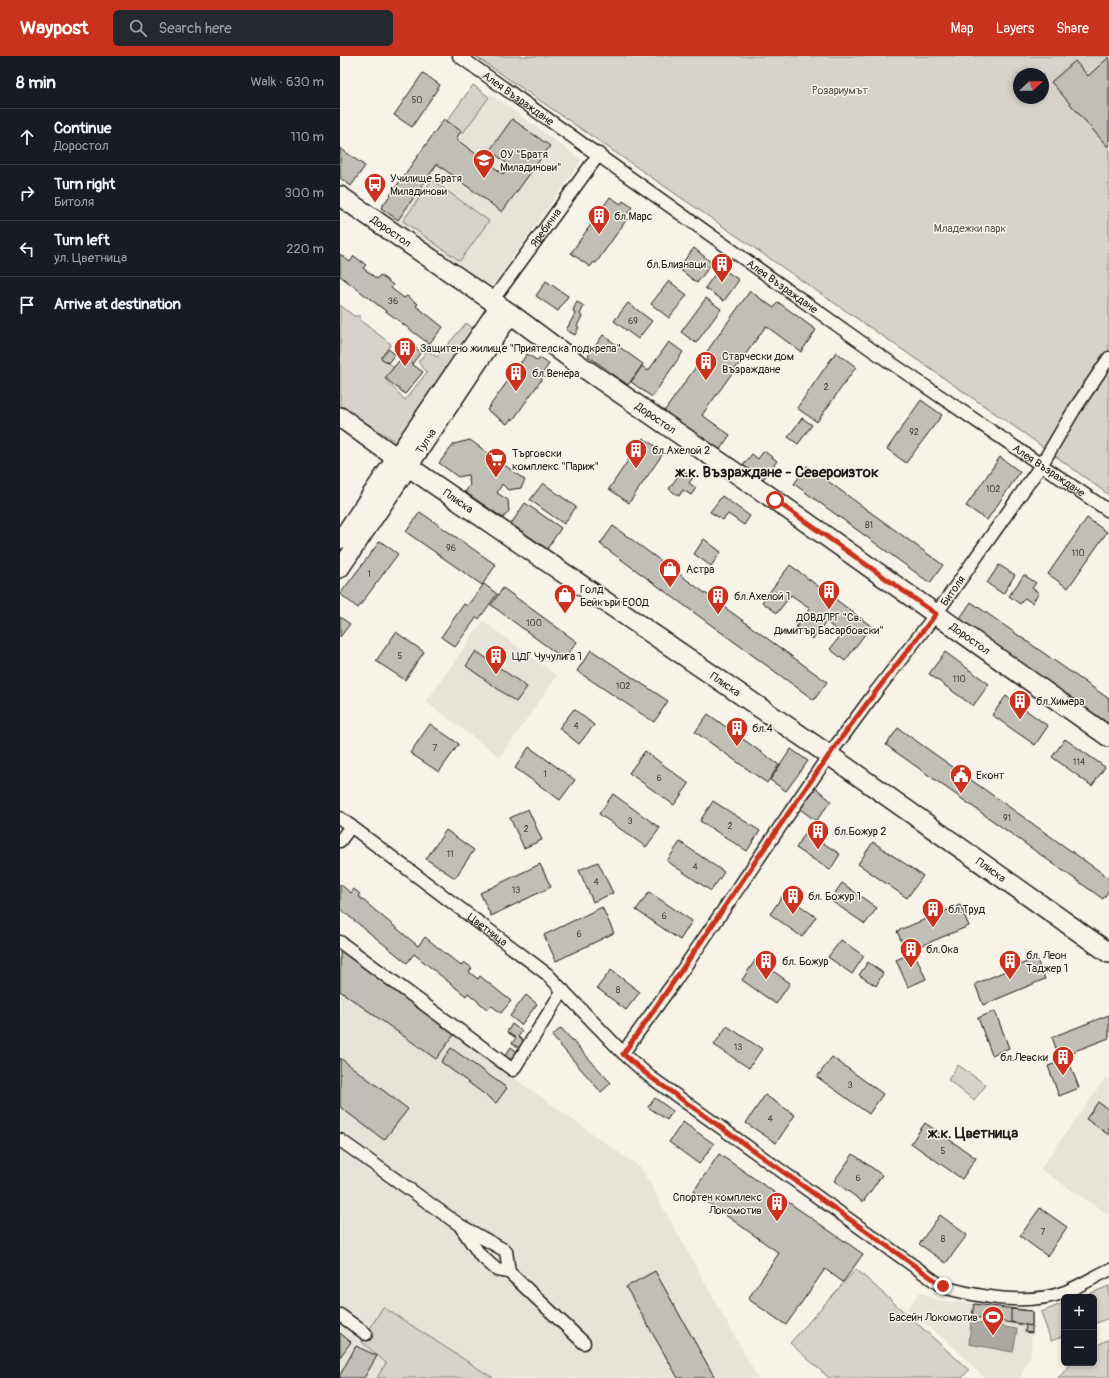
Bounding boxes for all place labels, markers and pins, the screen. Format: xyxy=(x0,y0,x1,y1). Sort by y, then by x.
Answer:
school or university icon: ОУ "Братя Миладинови" xyxy=(471,147,497,180)
place label: ОУ "Братя Миладинови" xyxy=(500,148,561,174)
bus stop icon: Училище Братя Миладинови xyxy=(362,171,388,204)
place label: Училище Братя Миладинови xyxy=(390,172,462,198)
building icon: бл.Марс xyxy=(586,203,612,236)
place label: бл.Марс xyxy=(614,210,653,223)
building icon: бл.Близнаци xyxy=(709,251,735,284)
place label: бл.Близнаци xyxy=(647,258,706,271)
building icon: Защитено жилище "Приятелска подкрепа" xyxy=(392,335,418,368)
place label: Защитено жилище "Приятелска подкрепа" xyxy=(420,342,621,355)
building icon: Старчески дом Възраждане xyxy=(693,349,719,382)
place label: Старчески дом Възраждане xyxy=(722,350,794,376)
building icon: бл.Венера xyxy=(503,360,529,393)
place label: бл.Венера xyxy=(532,367,579,380)
building icon: бл.Ахелой 2 xyxy=(623,437,649,470)
place label: бл.Ахелой 2 xyxy=(652,444,710,457)
supermarket icon: Търговски комплекс "Париж" xyxy=(483,446,509,479)
place label: Търговски комплекс "Париж" xyxy=(512,447,599,473)
shop icon: Астра xyxy=(657,556,683,589)
place label: Астра xyxy=(686,563,714,576)
building icon: ДОВДЛРГ "Св. Димитър Басарбовски" xyxy=(816,578,842,611)
shop icon: Голд Бейкъри ЕООД xyxy=(552,582,578,615)
place label: Голд Бейкъри ЕООД xyxy=(580,583,649,609)
building icon: бл.Ахелой 1 xyxy=(705,583,731,616)
place label: бл.Ахелой 1 xyxy=(734,590,790,603)
place label: ДОВДЛРГ "Св. Димитър Басарбовски" xyxy=(773,611,884,637)
building icon: ЦДГ Чучулига 1 xyxy=(483,643,509,676)
place label: ЦДГ Чучулига 1 xyxy=(512,650,582,663)
building icon: бл.Химера xyxy=(1007,688,1033,721)
place label: бл.Химера xyxy=(1036,695,1084,708)
building icon: бл.4 xyxy=(724,715,750,748)
place label: бл.4 xyxy=(752,722,774,735)
public building icon: Еконт xyxy=(948,762,974,795)
place label: Еконт xyxy=(976,769,1005,782)
building icon: бл.Божур 2 xyxy=(805,818,831,851)
place label: бл.Божур 2 xyxy=(834,825,886,838)
building icon: бл. Божур 1 xyxy=(780,883,806,916)
place label: бл. Божур 1 xyxy=(808,890,861,903)
building icon: бл.Труд xyxy=(920,896,946,929)
place label: бл.Труд xyxy=(948,903,986,916)
building icon: бл.Ока xyxy=(898,936,924,969)
place label: бл.Ока xyxy=(926,943,958,956)
building icon: бл. Божур xyxy=(753,948,779,981)
building icon: бл. Леон Таджер 1 xyxy=(997,948,1023,981)
place label: бл. Леон Таджер 1 xyxy=(1026,949,1068,975)
place label: бл. Божур xyxy=(782,955,828,968)
building icon: бл.Левски xyxy=(1050,1044,1076,1077)
place label: бл.Левски xyxy=(1000,1051,1048,1064)
building icon: Спортен комплекс Локомотив xyxy=(764,1190,790,1223)
place label: Спортен комплекс Локомотив xyxy=(673,1191,762,1217)
sports icon: Басейн Локомотив xyxy=(980,1304,1006,1337)
place label: Басейн Локомотив xyxy=(889,1311,978,1324)

